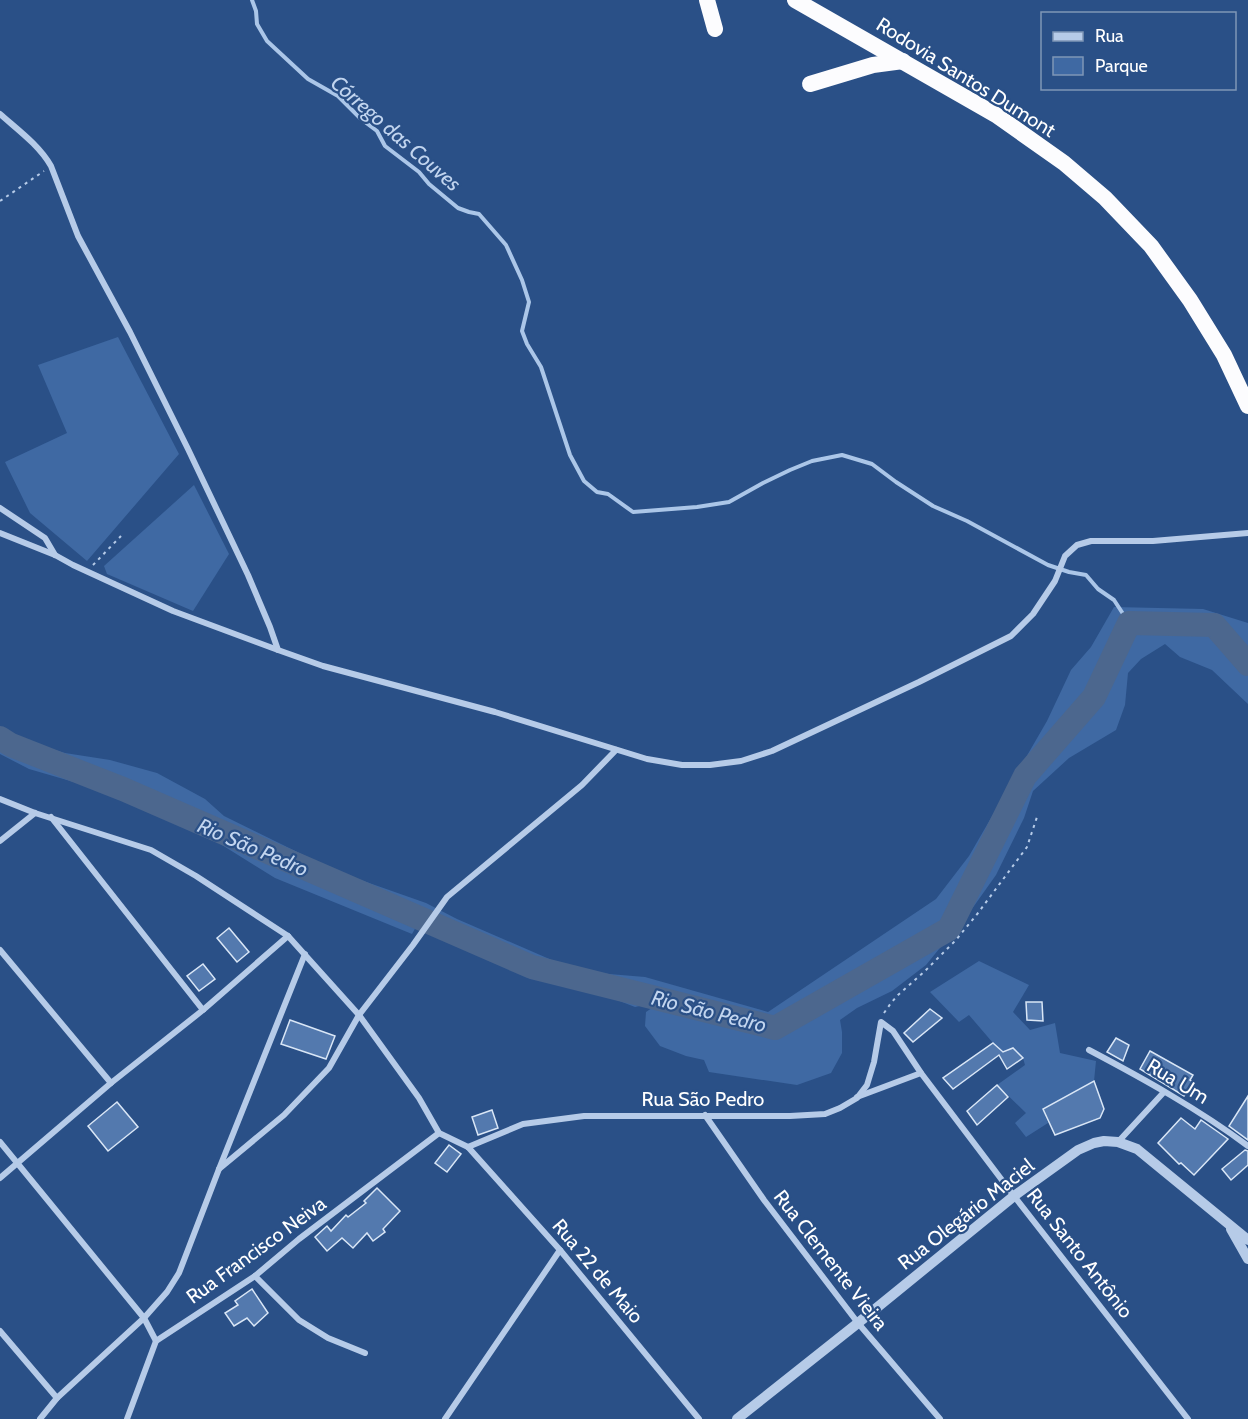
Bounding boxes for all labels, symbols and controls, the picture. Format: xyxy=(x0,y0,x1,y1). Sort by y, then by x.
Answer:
street label: Rodovia Santos Dumont xyxy=(872,12,1060,142)
legend xyxy=(1041,12,1236,90)
text: Rua xyxy=(1095,25,1124,47)
text: Parque xyxy=(1095,55,1148,77)
water label: Córrego das Couves xyxy=(326,70,466,196)
water label: Rio São Pedro xyxy=(194,813,312,881)
water label: Rio São Pedro xyxy=(649,985,769,1037)
street label: Rua Um xyxy=(1143,1053,1213,1109)
street label: Rua São Pedro xyxy=(642,1087,764,1111)
street label: Rua Olegário Maciel xyxy=(893,1153,1039,1275)
street label: Rua Santo Antônio xyxy=(1022,1183,1138,1323)
street label: Rua Clemente Vieira xyxy=(769,1185,893,1335)
street label: Rua Francisco Neiva xyxy=(182,1191,331,1309)
street label: Rua 22 de Maio xyxy=(547,1214,649,1328)

